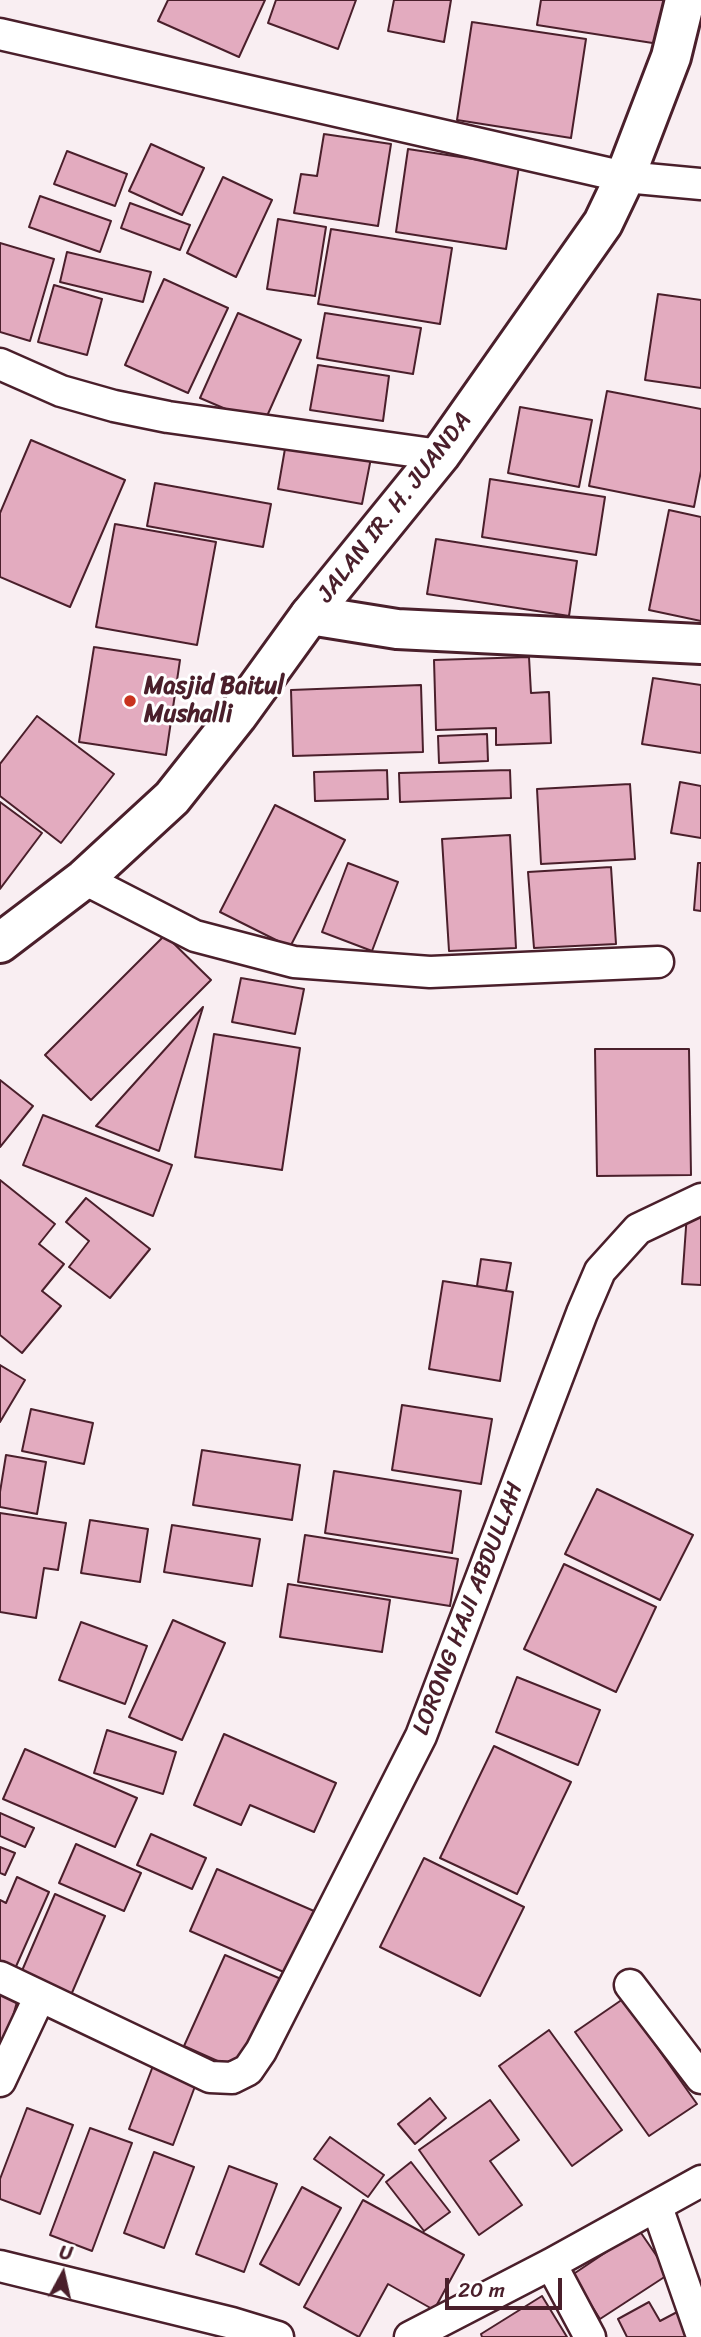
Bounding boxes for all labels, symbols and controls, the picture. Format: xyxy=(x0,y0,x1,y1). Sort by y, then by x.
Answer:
street label: JALAN IR. H. JUANDA xyxy=(312,407,478,609)
place label: Masjid Baitul Mushalli xyxy=(144,673,284,729)
marker: Masjid Baitul Mushalli xyxy=(122,693,138,709)
street label: LORONG HAJI ABDULLAH xyxy=(408,1479,530,1739)
text: U xyxy=(57,2235,75,2270)
north arrow xyxy=(28,2239,98,2309)
scale bar xyxy=(449,2264,566,2308)
text: 20 m xyxy=(458,2271,505,2309)

